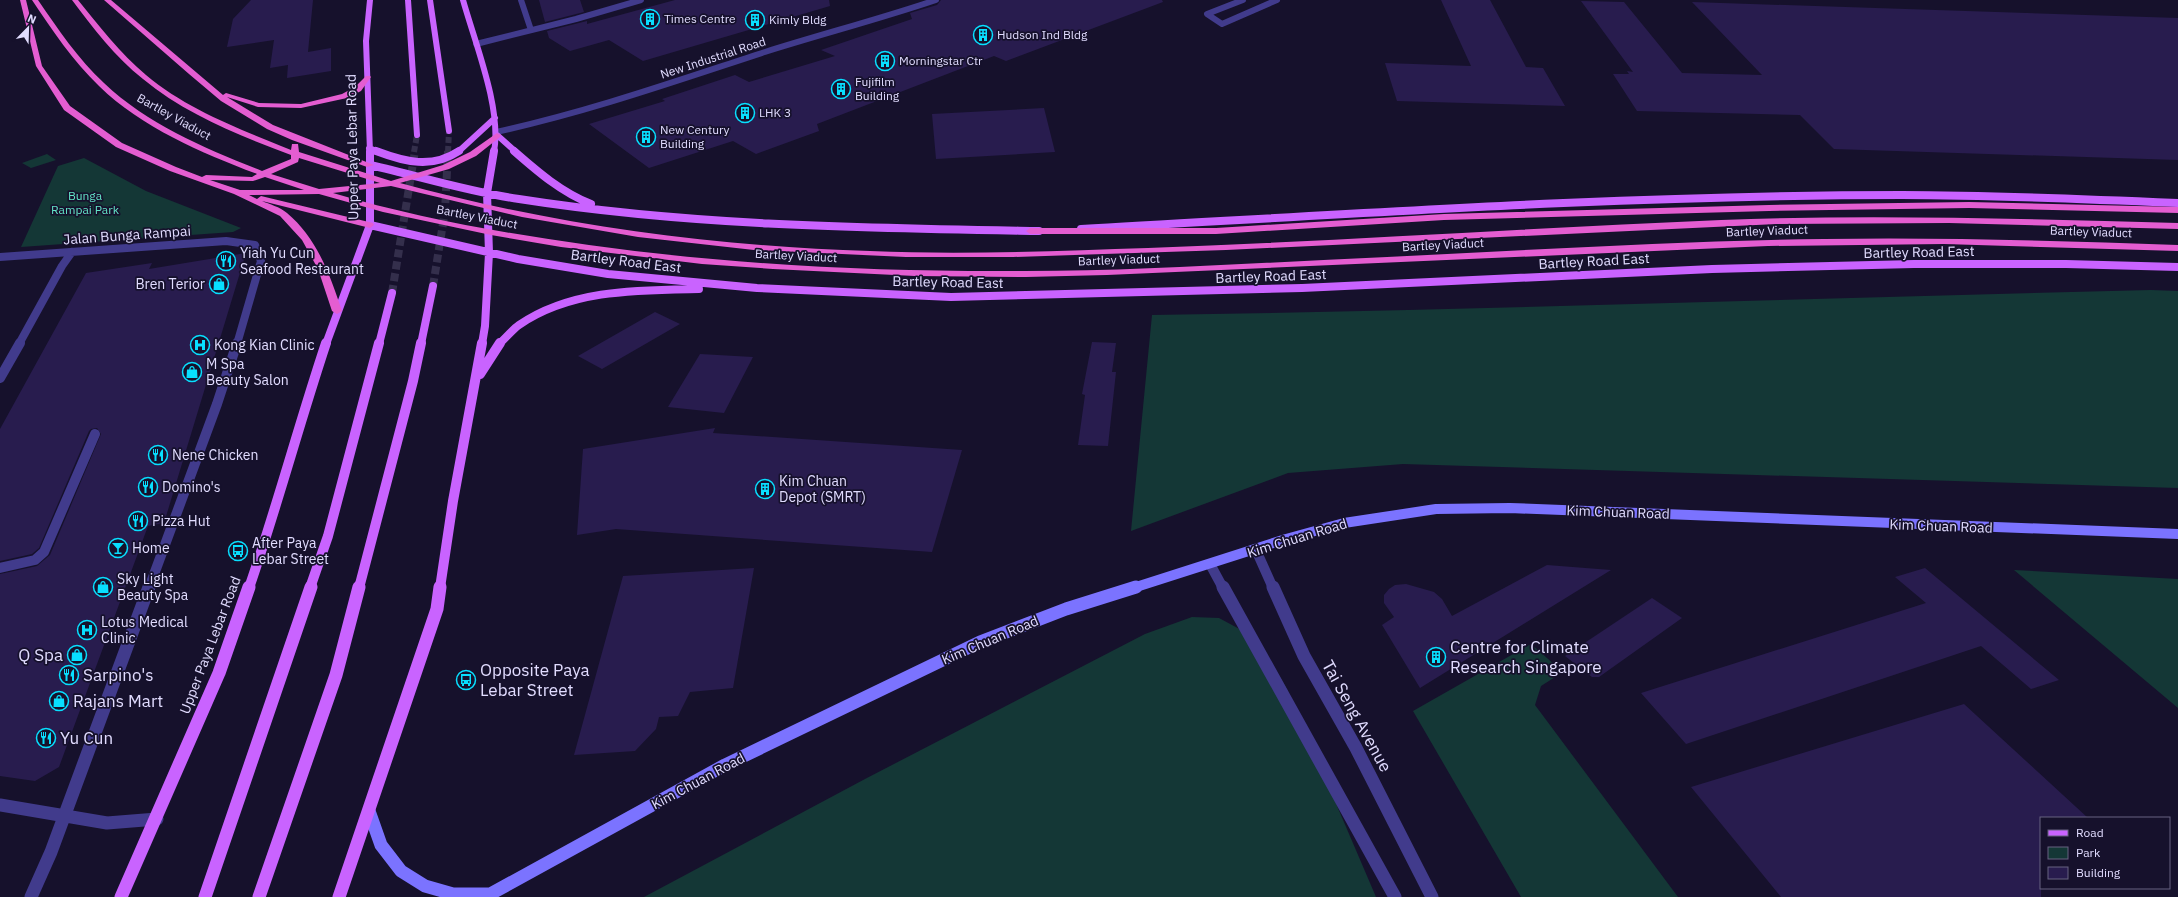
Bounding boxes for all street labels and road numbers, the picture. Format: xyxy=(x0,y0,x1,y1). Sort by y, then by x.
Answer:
street label: New Industrial Road xyxy=(658,33,767,82)
street label: Upper Paya Lebar Road xyxy=(342,74,362,220)
street label: Bartley Viaduct xyxy=(135,90,214,143)
street label: Bartley Viaduct xyxy=(435,201,519,232)
street label: Jalan Bunga Rampai xyxy=(63,222,191,248)
street label: Bartley Viaduct xyxy=(1726,222,1808,239)
street label: Bartley Viaduct xyxy=(2050,223,2132,240)
street label: Bartley Viaduct xyxy=(1402,235,1484,254)
street label: Bartley Road East xyxy=(1863,242,1975,262)
street label: Bartley Road East xyxy=(570,245,682,277)
street label: Bartley Viaduct xyxy=(755,246,837,265)
street label: Bartley Road East xyxy=(1538,249,1650,273)
street label: Bartley Viaduct xyxy=(1078,251,1160,268)
street label: Bartley Road East xyxy=(1215,265,1327,287)
street label: Bartley Road East xyxy=(892,272,1004,292)
street label: Kim Chuan Road xyxy=(1566,501,1670,523)
street label: Kim Chuan Road xyxy=(1245,514,1349,562)
street label: Kim Chuan Road xyxy=(1889,515,1993,537)
street label: Upper Paya Lebar Road xyxy=(175,574,245,716)
street label: Kim Chuan Road xyxy=(939,612,1041,668)
street label: Tai Seng Avenue xyxy=(1317,656,1397,776)
street label: Kim Chuan Road xyxy=(648,749,748,813)

